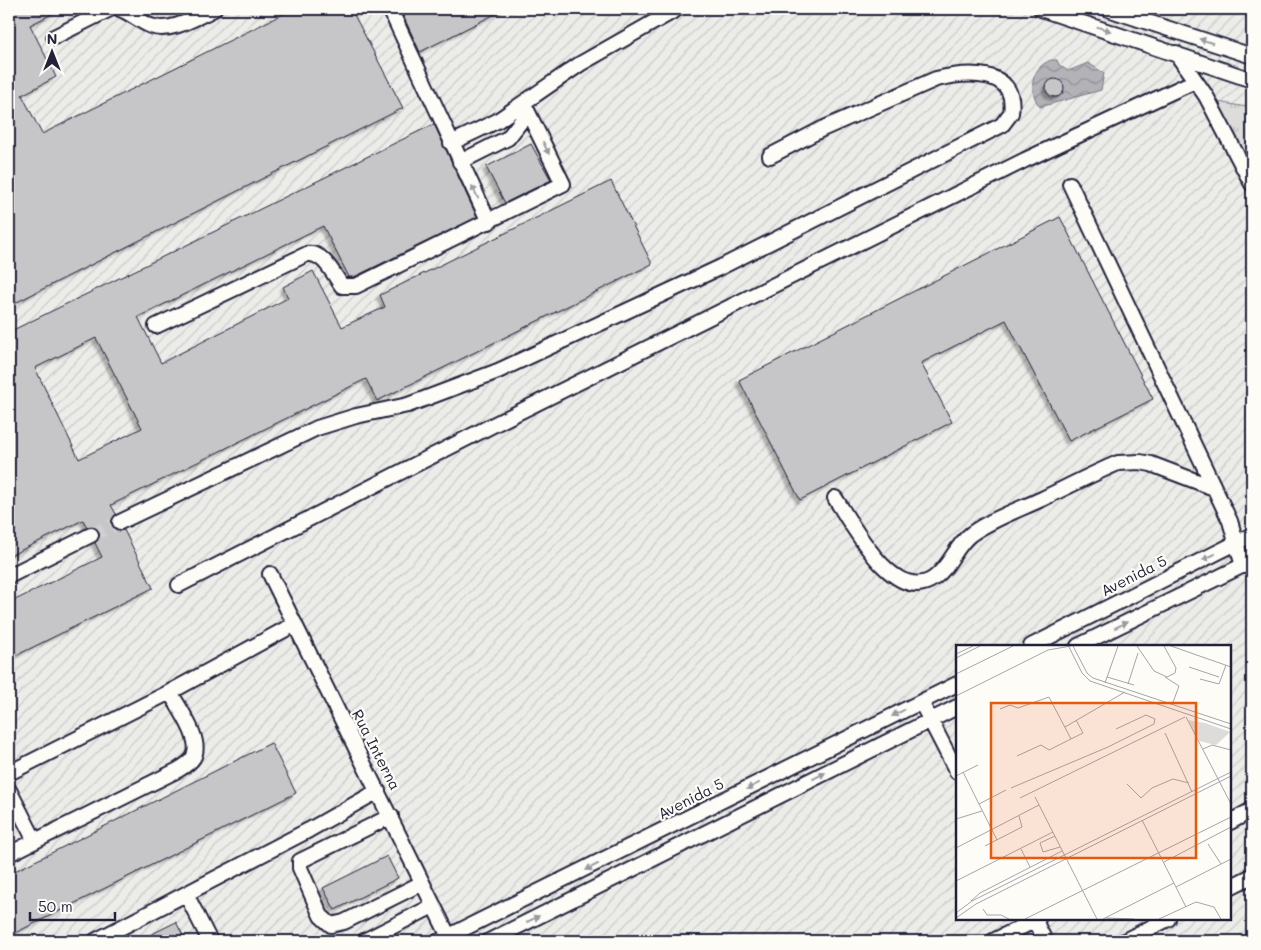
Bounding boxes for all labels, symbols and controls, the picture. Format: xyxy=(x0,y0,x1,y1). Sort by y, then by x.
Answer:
one-way arrow xyxy=(1097,26,1112,34)
north arrow xyxy=(28,28,78,78)
text: N xyxy=(47,29,57,48)
one-way arrow xyxy=(1198,36,1213,44)
one-way arrow xyxy=(542,141,550,155)
one-way arrow xyxy=(470,185,478,199)
street label: Avenida 5 xyxy=(1097,550,1170,600)
one-way arrow xyxy=(1201,553,1216,561)
one-way arrow xyxy=(1114,621,1129,629)
inset map xyxy=(956,645,1231,920)
street label: Rua Interna xyxy=(348,706,406,793)
one-way arrow xyxy=(891,709,905,717)
one-way arrow xyxy=(812,772,826,780)
street label: Avenida 5 xyxy=(654,773,727,823)
one-way arrow xyxy=(746,782,760,790)
one-way arrow xyxy=(585,863,599,871)
scale bar xyxy=(30,890,115,922)
text: 50 m xyxy=(38,896,73,916)
one-way arrow xyxy=(526,915,540,923)

